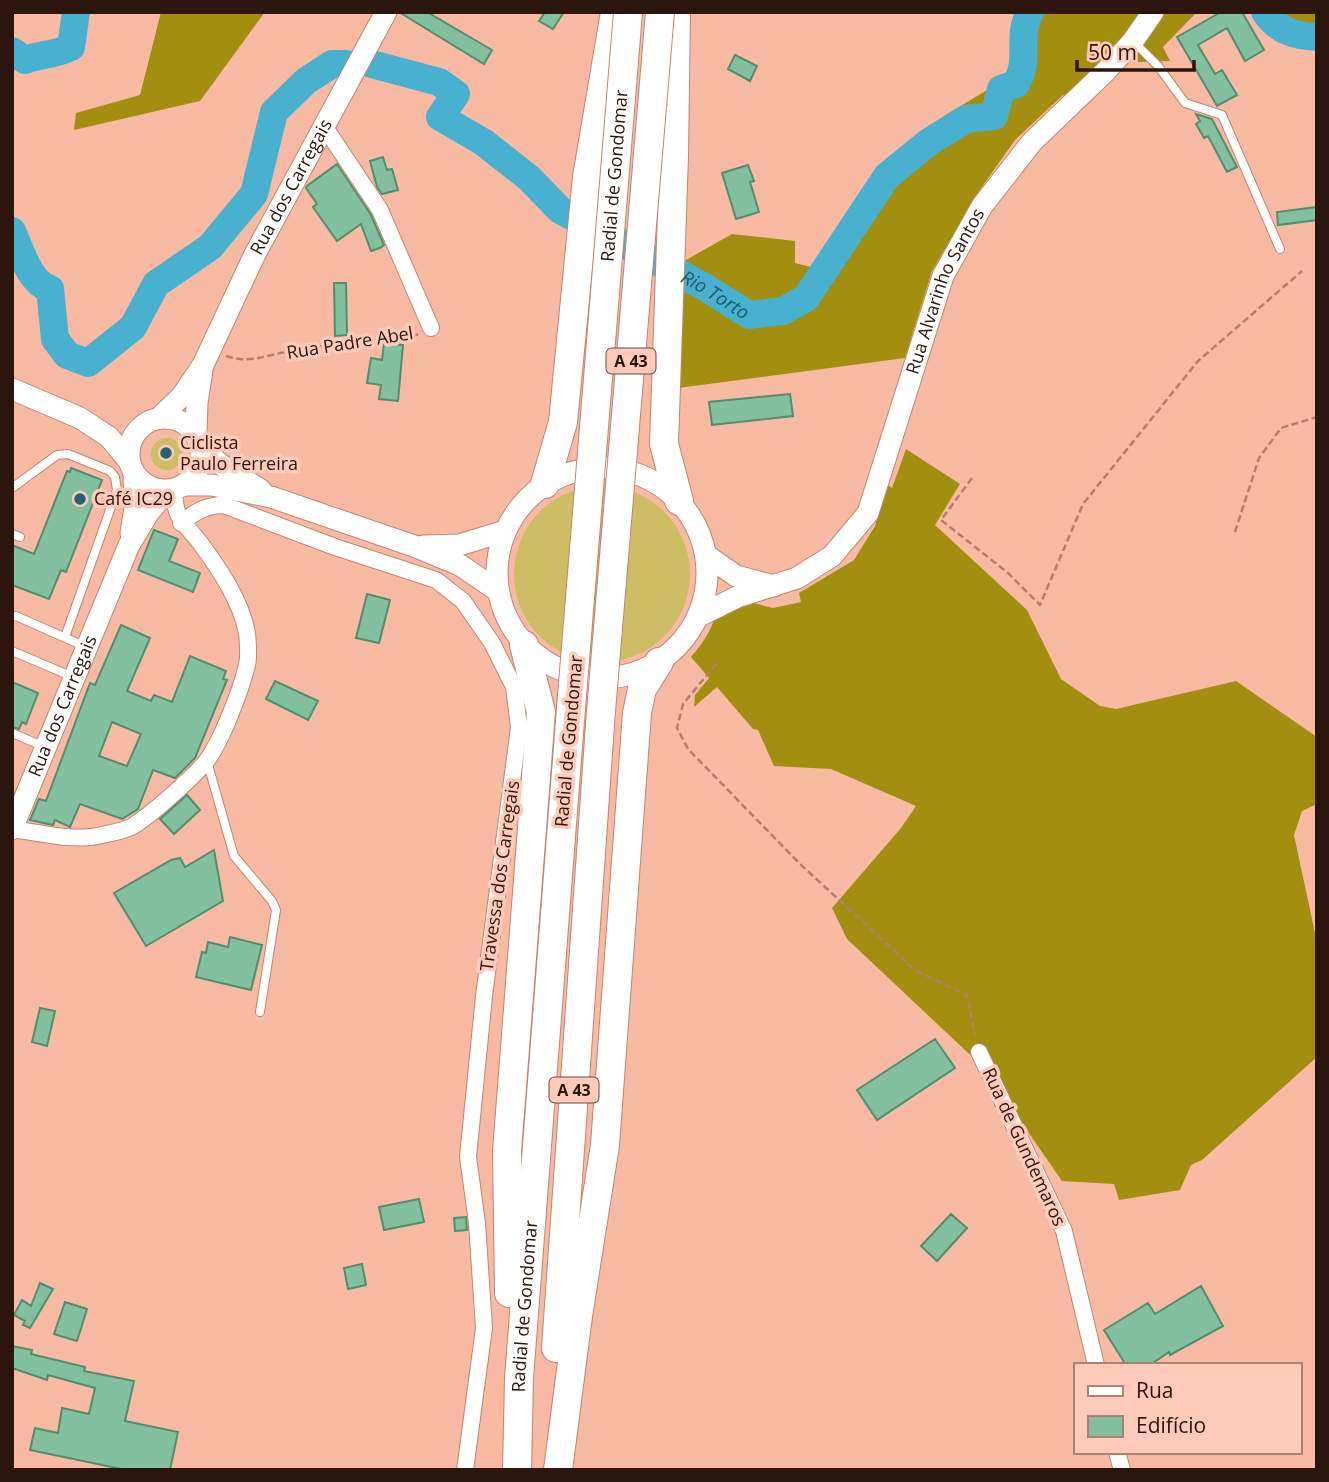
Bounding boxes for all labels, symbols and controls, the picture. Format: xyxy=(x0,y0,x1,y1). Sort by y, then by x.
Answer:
scale bar xyxy=(1077,28,1194,72)
text: 50 m xyxy=(1088,38,1137,66)
street label: Radial de Gondomar xyxy=(595,88,633,263)
street label: Rua dos Carregais xyxy=(244,114,337,259)
street label: Rua Alvarinho Santos xyxy=(900,204,989,377)
water label: Rio Torto xyxy=(677,264,755,325)
street label: Rua Padre Abel xyxy=(285,320,415,364)
road number: A 43 xyxy=(606,348,656,374)
place label: Ciclista Paulo Ferreira xyxy=(180,430,298,475)
marker: Ciclista Paulo Ferreira xyxy=(158,445,174,461)
place label: Café IC29 xyxy=(94,486,173,510)
marker: Café IC29 xyxy=(72,491,88,507)
street label: Rua dos Carregais xyxy=(22,631,102,780)
street label: Radial de Gondomar xyxy=(549,653,588,828)
street label: Travessa dos Carregais xyxy=(474,779,524,973)
street label: Rua de Gundemaros xyxy=(978,1063,1072,1230)
road number: A 43 xyxy=(550,1078,598,1102)
street label: Radial de Gondomar xyxy=(506,1219,542,1393)
legend xyxy=(1074,1363,1301,1454)
text: Rua xyxy=(1136,1376,1174,1404)
text: Edifício xyxy=(1136,1411,1206,1439)

